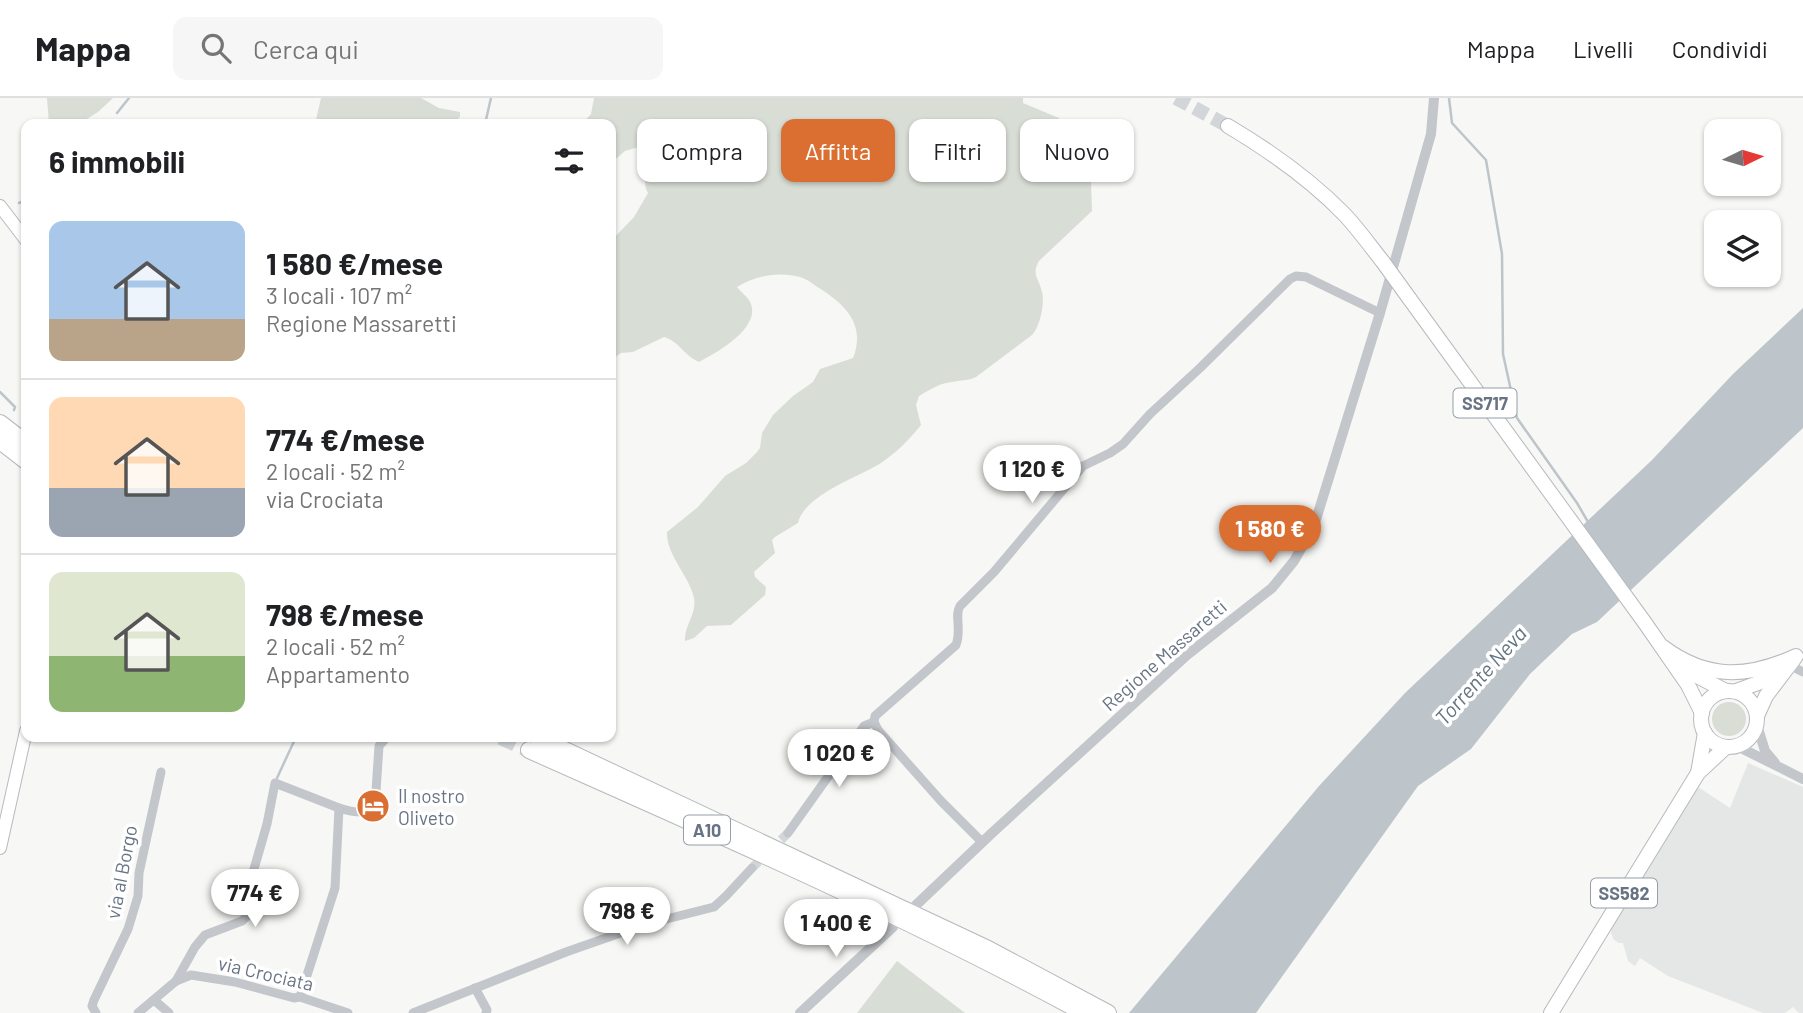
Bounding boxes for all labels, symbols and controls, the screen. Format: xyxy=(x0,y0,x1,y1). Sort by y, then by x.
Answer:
search box xyxy=(173,17,663,80)
text: Mappa xyxy=(35,28,131,68)
icon: search xyxy=(197,29,235,67)
text: Cerca qui xyxy=(253,33,359,64)
text: Mappa xyxy=(1467,34,1535,63)
text: Livelli xyxy=(1573,34,1634,63)
text: Condividi xyxy=(1672,34,1768,63)
chip: Compra xyxy=(637,119,767,182)
chip: Affitta xyxy=(781,119,895,182)
chip: Filtri xyxy=(909,119,1006,182)
chip: Nuovo xyxy=(1020,119,1134,182)
north arrow xyxy=(1704,119,1782,196)
map controls xyxy=(1704,119,1781,287)
icon: filters xyxy=(550,142,588,180)
text: 6 immobili xyxy=(49,143,185,179)
button: layers xyxy=(1704,210,1781,287)
text: 1 580 €/mese xyxy=(266,245,443,281)
icon: home xyxy=(105,249,189,333)
text: 3 locali · 107 m² xyxy=(266,281,412,309)
text: Regione Massaretti xyxy=(266,309,457,337)
road number: SS717 xyxy=(1454,388,1516,418)
text: 774 €/mese xyxy=(266,421,425,457)
icon: home xyxy=(105,425,189,509)
pin: 1 120 € xyxy=(967,446,1097,505)
text: 1 120 € xyxy=(999,454,1065,482)
text: 2 locali · 52 m² xyxy=(266,457,405,485)
text: via Crociata xyxy=(266,485,384,513)
pin: 1 580 € xyxy=(1205,505,1335,565)
text: 1 580 € xyxy=(1235,514,1305,542)
street label: Regione Massaretti xyxy=(1097,595,1231,715)
text: 798 €/mese xyxy=(266,596,424,632)
icon: home xyxy=(105,600,189,684)
water label: Torrente Neva xyxy=(1429,620,1531,730)
text: 2 locali · 52 m² xyxy=(266,632,405,660)
text: Appartamento xyxy=(266,660,410,688)
pin: 1 020 € xyxy=(774,730,904,789)
text: 1 020 € xyxy=(803,738,875,766)
place label: Il nostro Oliveto xyxy=(398,784,465,829)
hotel icon: Il nostro Oliveto xyxy=(354,787,392,825)
road number: A10 xyxy=(684,816,730,844)
street label: via al Borgo xyxy=(101,823,141,921)
pin: 774 € xyxy=(206,870,304,929)
text: 774 € xyxy=(227,878,283,906)
road number: SS582 xyxy=(1591,878,1657,908)
pin: 798 € xyxy=(578,888,676,947)
text: 798 € xyxy=(599,896,655,924)
pin: 1 400 € xyxy=(771,900,901,959)
text: 1 400 € xyxy=(800,908,872,936)
street label: via Crociata xyxy=(216,951,316,995)

